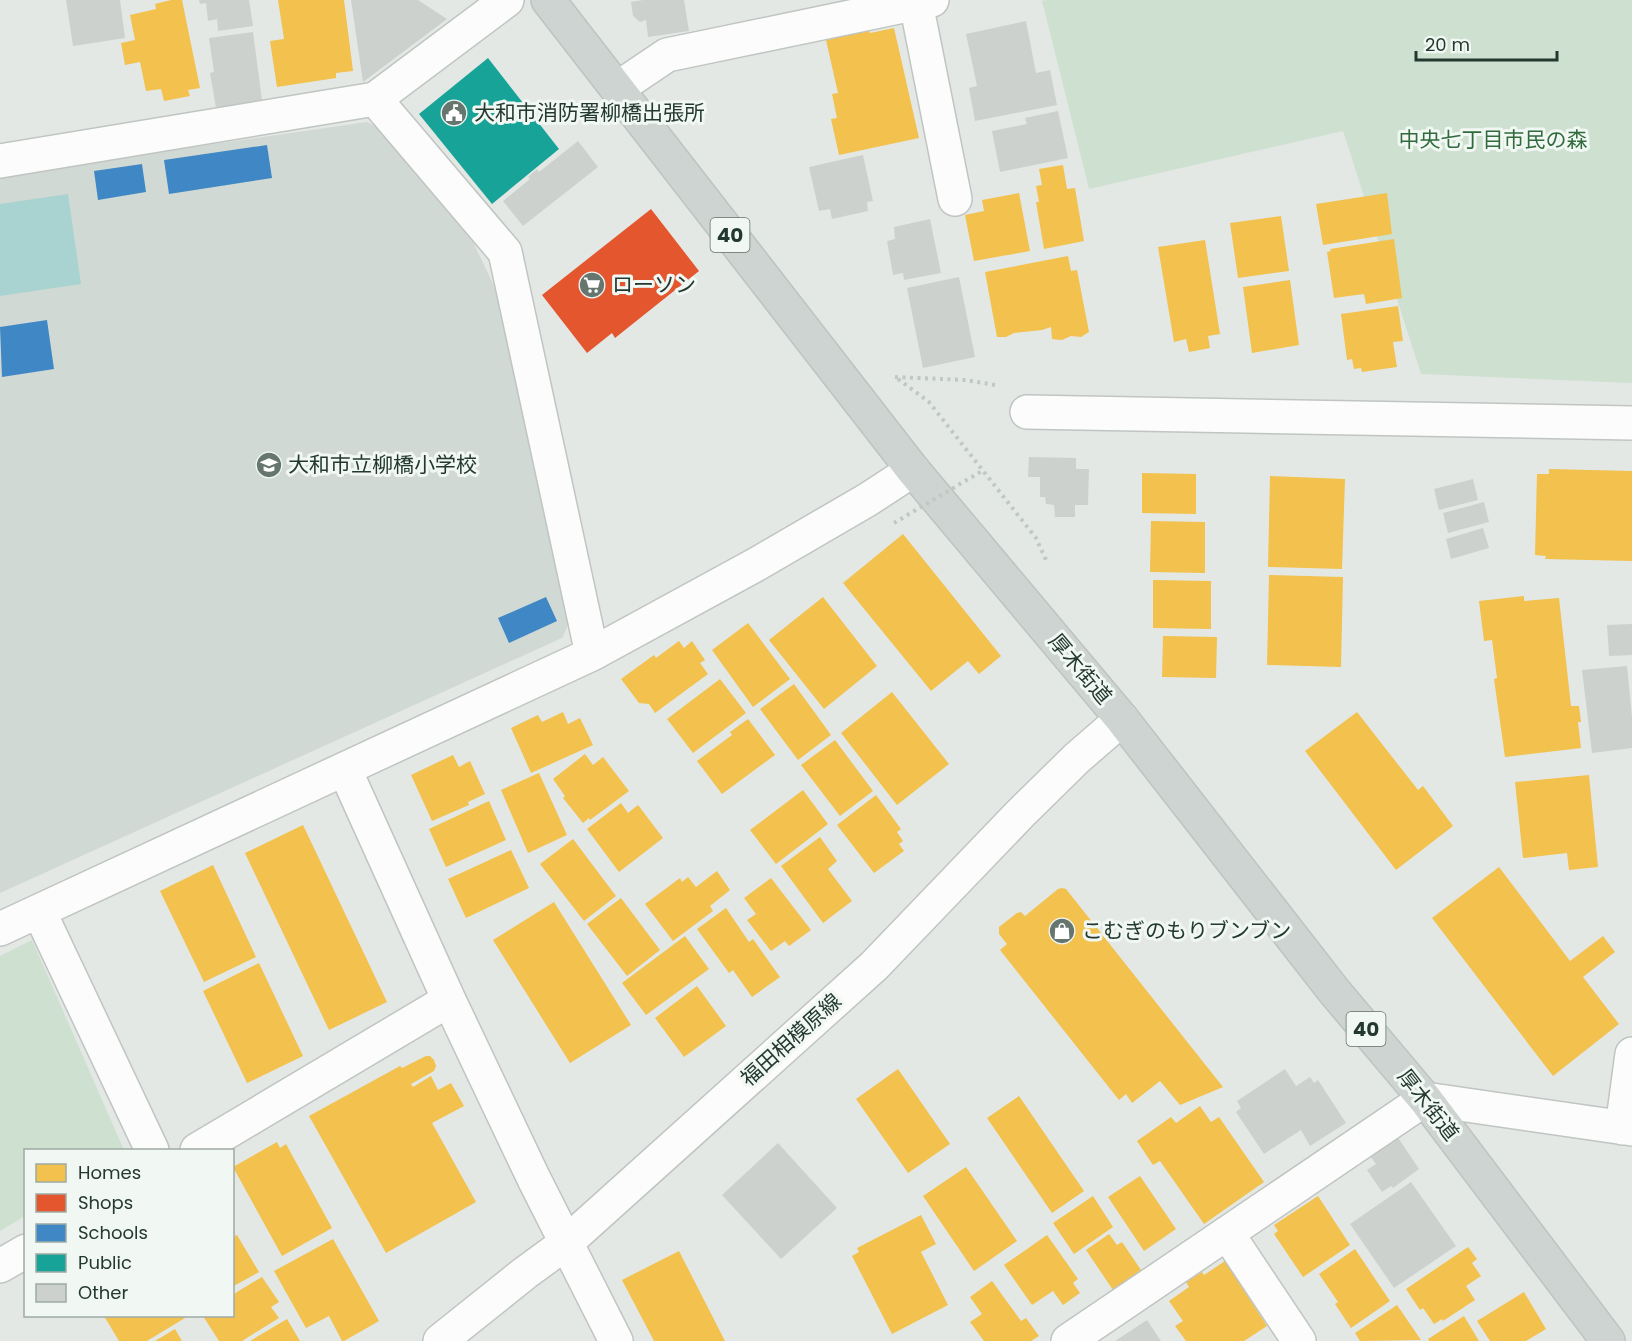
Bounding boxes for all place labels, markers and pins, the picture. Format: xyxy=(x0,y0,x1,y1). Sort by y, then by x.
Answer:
public building icon: 大和市消防署柳橋出張所 xyxy=(439,98,469,128)
place label: 大和市消防署柳橋出張所 xyxy=(474,98,705,127)
supermarket icon: ローソン xyxy=(577,270,607,300)
place label: ローソン xyxy=(612,270,696,299)
school or university icon: 大和市立柳橋小学校 xyxy=(254,450,284,480)
place label: 大和市立柳橋小学校 xyxy=(288,450,477,479)
shop icon: こむぎのもりブンブン xyxy=(1047,916,1077,946)
place label: こむぎのもりブンブン xyxy=(1082,916,1291,945)

